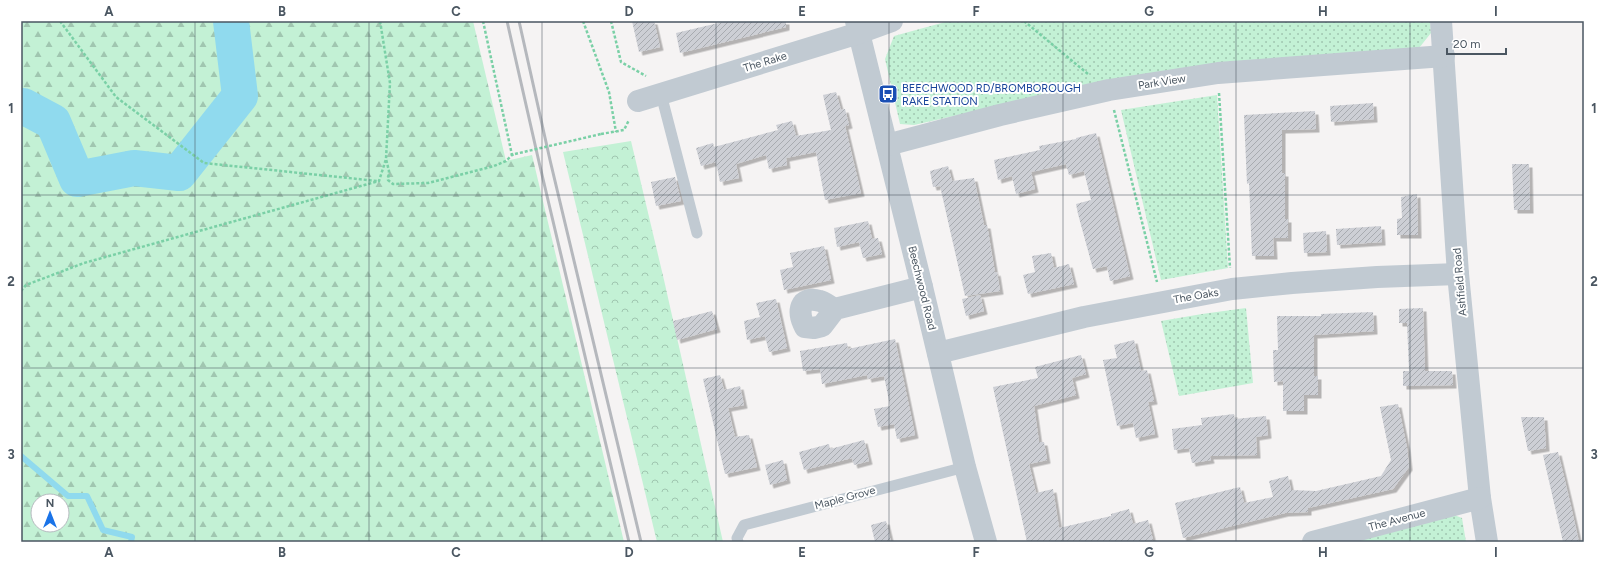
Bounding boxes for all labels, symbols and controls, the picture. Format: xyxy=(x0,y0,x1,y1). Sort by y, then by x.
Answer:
text: A xyxy=(104,4,114,19)
text: B xyxy=(278,4,286,19)
text: C xyxy=(451,4,461,19)
text: D xyxy=(624,4,634,19)
text: E xyxy=(798,4,806,19)
text: F xyxy=(972,4,980,19)
text: G xyxy=(1144,4,1154,19)
text: H xyxy=(1318,4,1328,19)
text: I xyxy=(1494,4,1498,19)
scale bar xyxy=(1447,30,1506,56)
text: 20 m xyxy=(1453,37,1481,51)
street label: The Rake xyxy=(742,49,788,75)
street label: Park View xyxy=(1137,72,1187,92)
place label: BEECHWOOD RD/BROMBOROUGH RAKE STATION xyxy=(902,82,1081,108)
bus stop icon: BEECHWOOD RD/BROMBOROUGH RAKE STATION xyxy=(877,83,899,105)
text: 1 xyxy=(8,101,14,116)
text: 1 xyxy=(1591,101,1597,116)
street label: Beechwood Road xyxy=(905,244,939,332)
street label: Ashfield Road xyxy=(1451,247,1469,317)
text: 2 xyxy=(7,274,15,289)
text: 2 xyxy=(1590,274,1598,289)
street label: The Oaks xyxy=(1172,286,1220,306)
text: 3 xyxy=(7,447,15,462)
text: 3 xyxy=(1590,447,1598,462)
street label: Maple Grove xyxy=(813,484,877,512)
north arrow xyxy=(30,493,70,533)
text: N xyxy=(46,497,54,510)
street label: The Avenue xyxy=(1367,506,1427,534)
text: A xyxy=(104,545,114,560)
text: B xyxy=(278,545,286,560)
text: C xyxy=(451,545,461,560)
text: D xyxy=(624,545,634,560)
text: E xyxy=(798,545,806,560)
text: F xyxy=(972,545,980,560)
text: G xyxy=(1144,545,1154,560)
text: H xyxy=(1318,545,1328,560)
text: I xyxy=(1494,545,1498,560)

